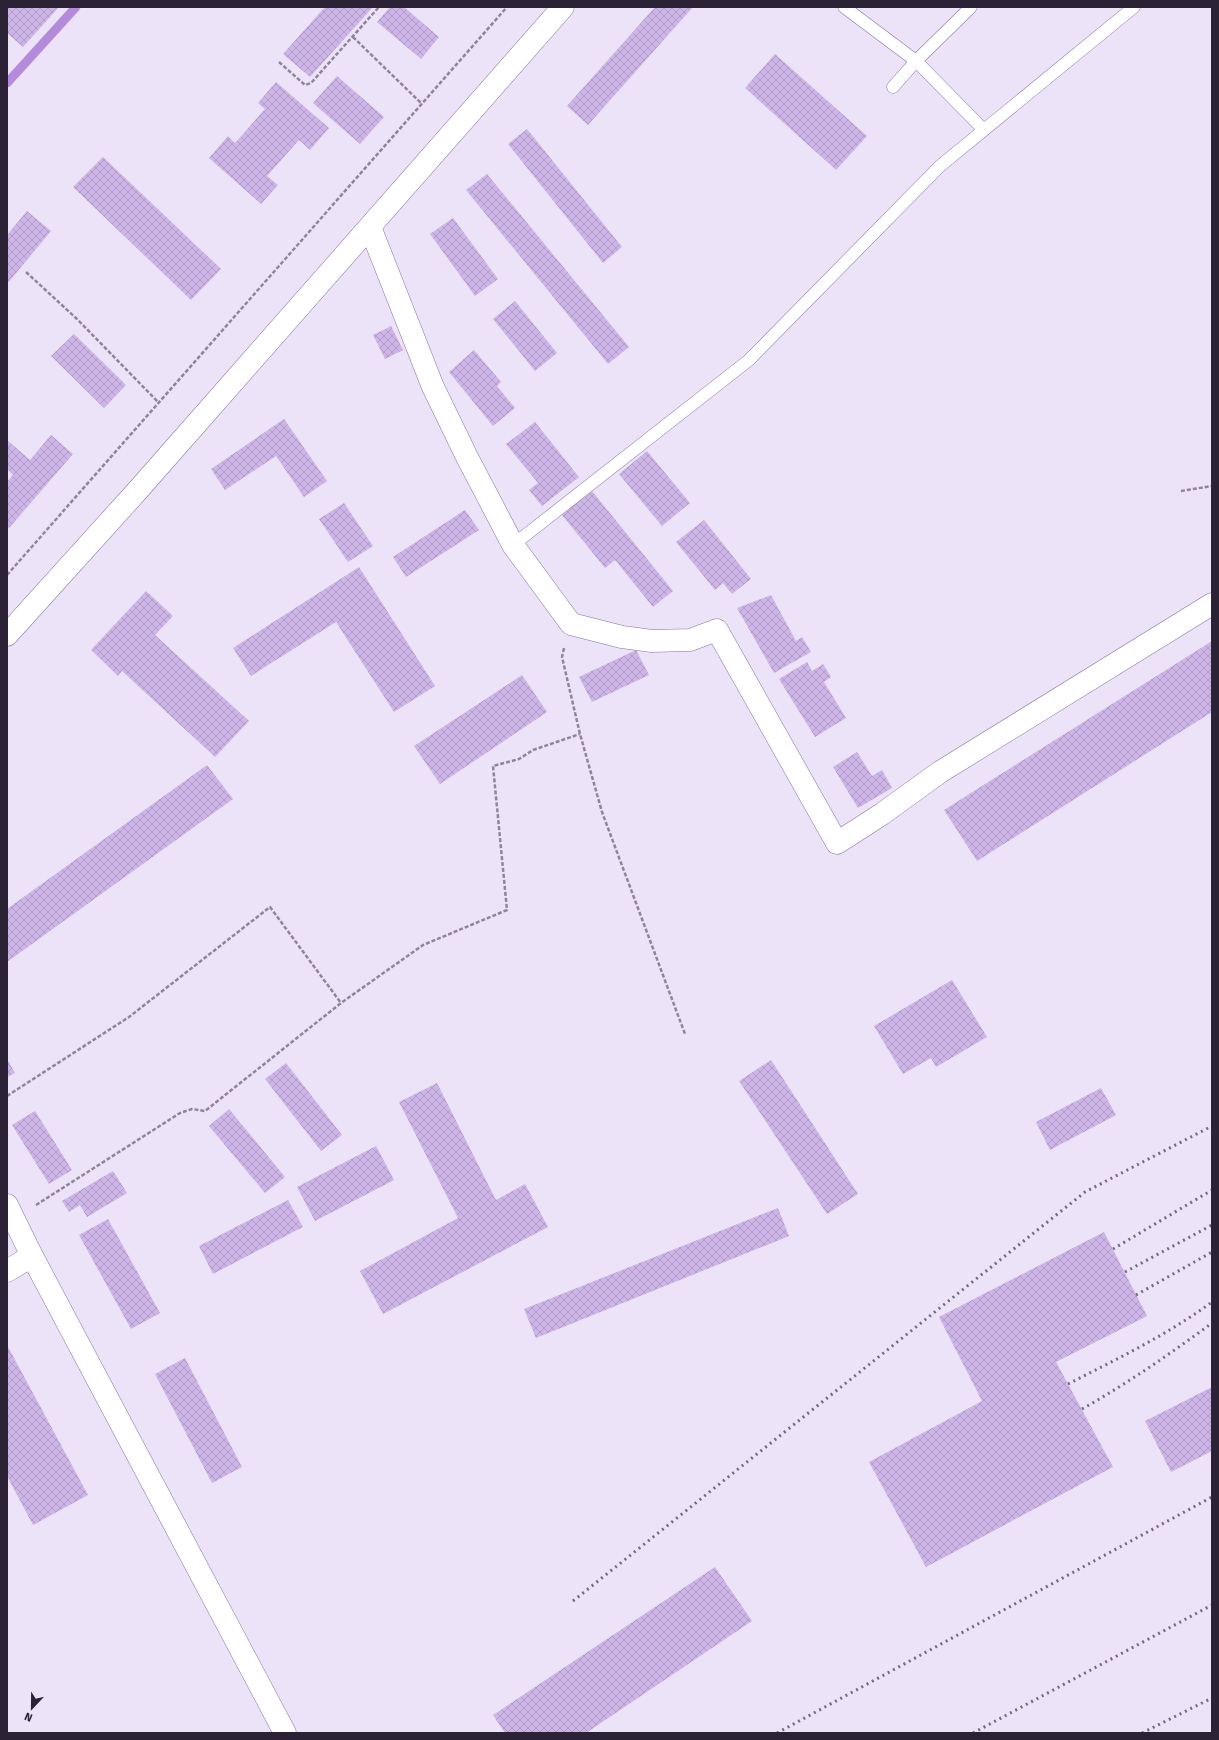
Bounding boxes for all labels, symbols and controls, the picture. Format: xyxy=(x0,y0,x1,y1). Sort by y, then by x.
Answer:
north arrow xyxy=(12,1688,52,1728)
text: N xyxy=(23,1709,34,1724)

